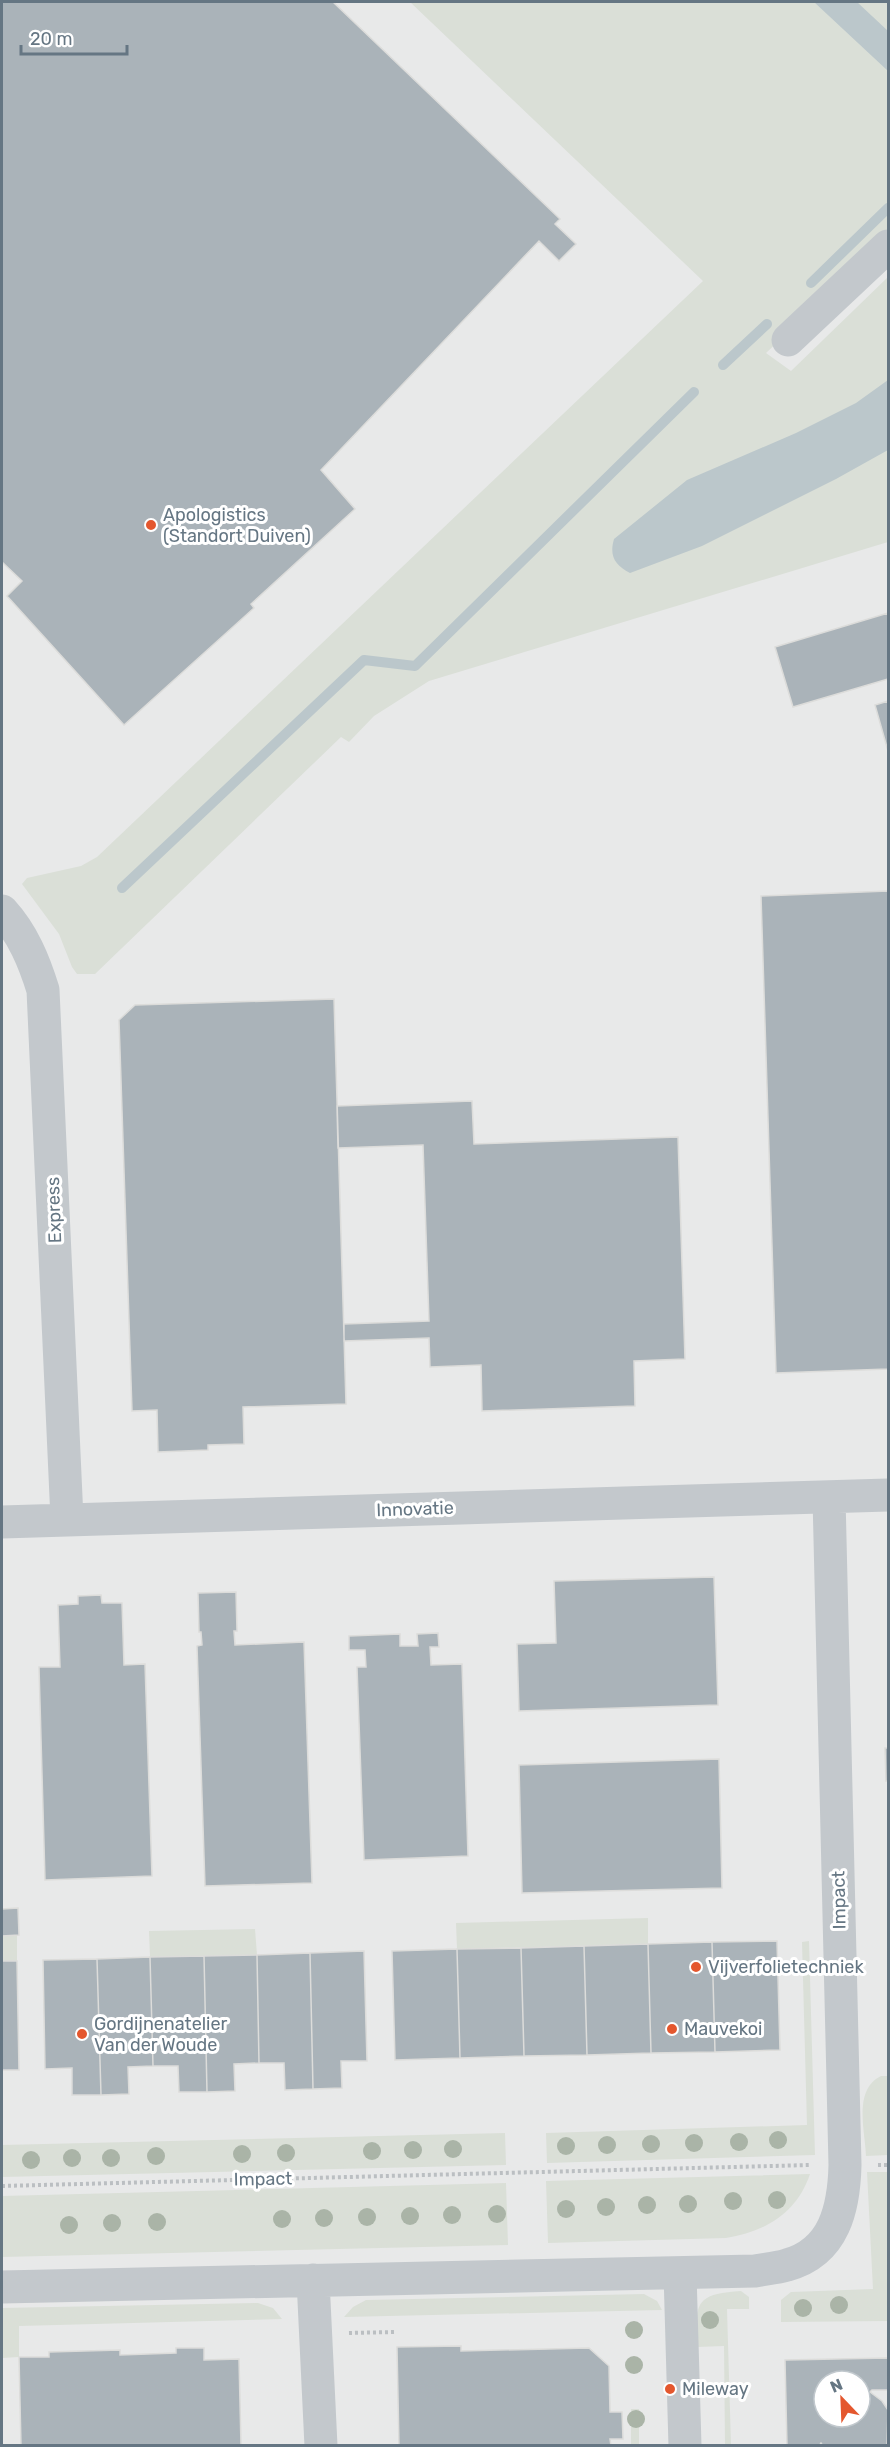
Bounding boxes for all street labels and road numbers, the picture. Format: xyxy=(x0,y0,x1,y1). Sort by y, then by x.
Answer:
street label: Express xyxy=(42,1176,66,1244)
street label: Innovatie xyxy=(376,1497,454,1521)
street label: Impact xyxy=(827,1871,851,1929)
street label: Impact xyxy=(234,2167,292,2191)

